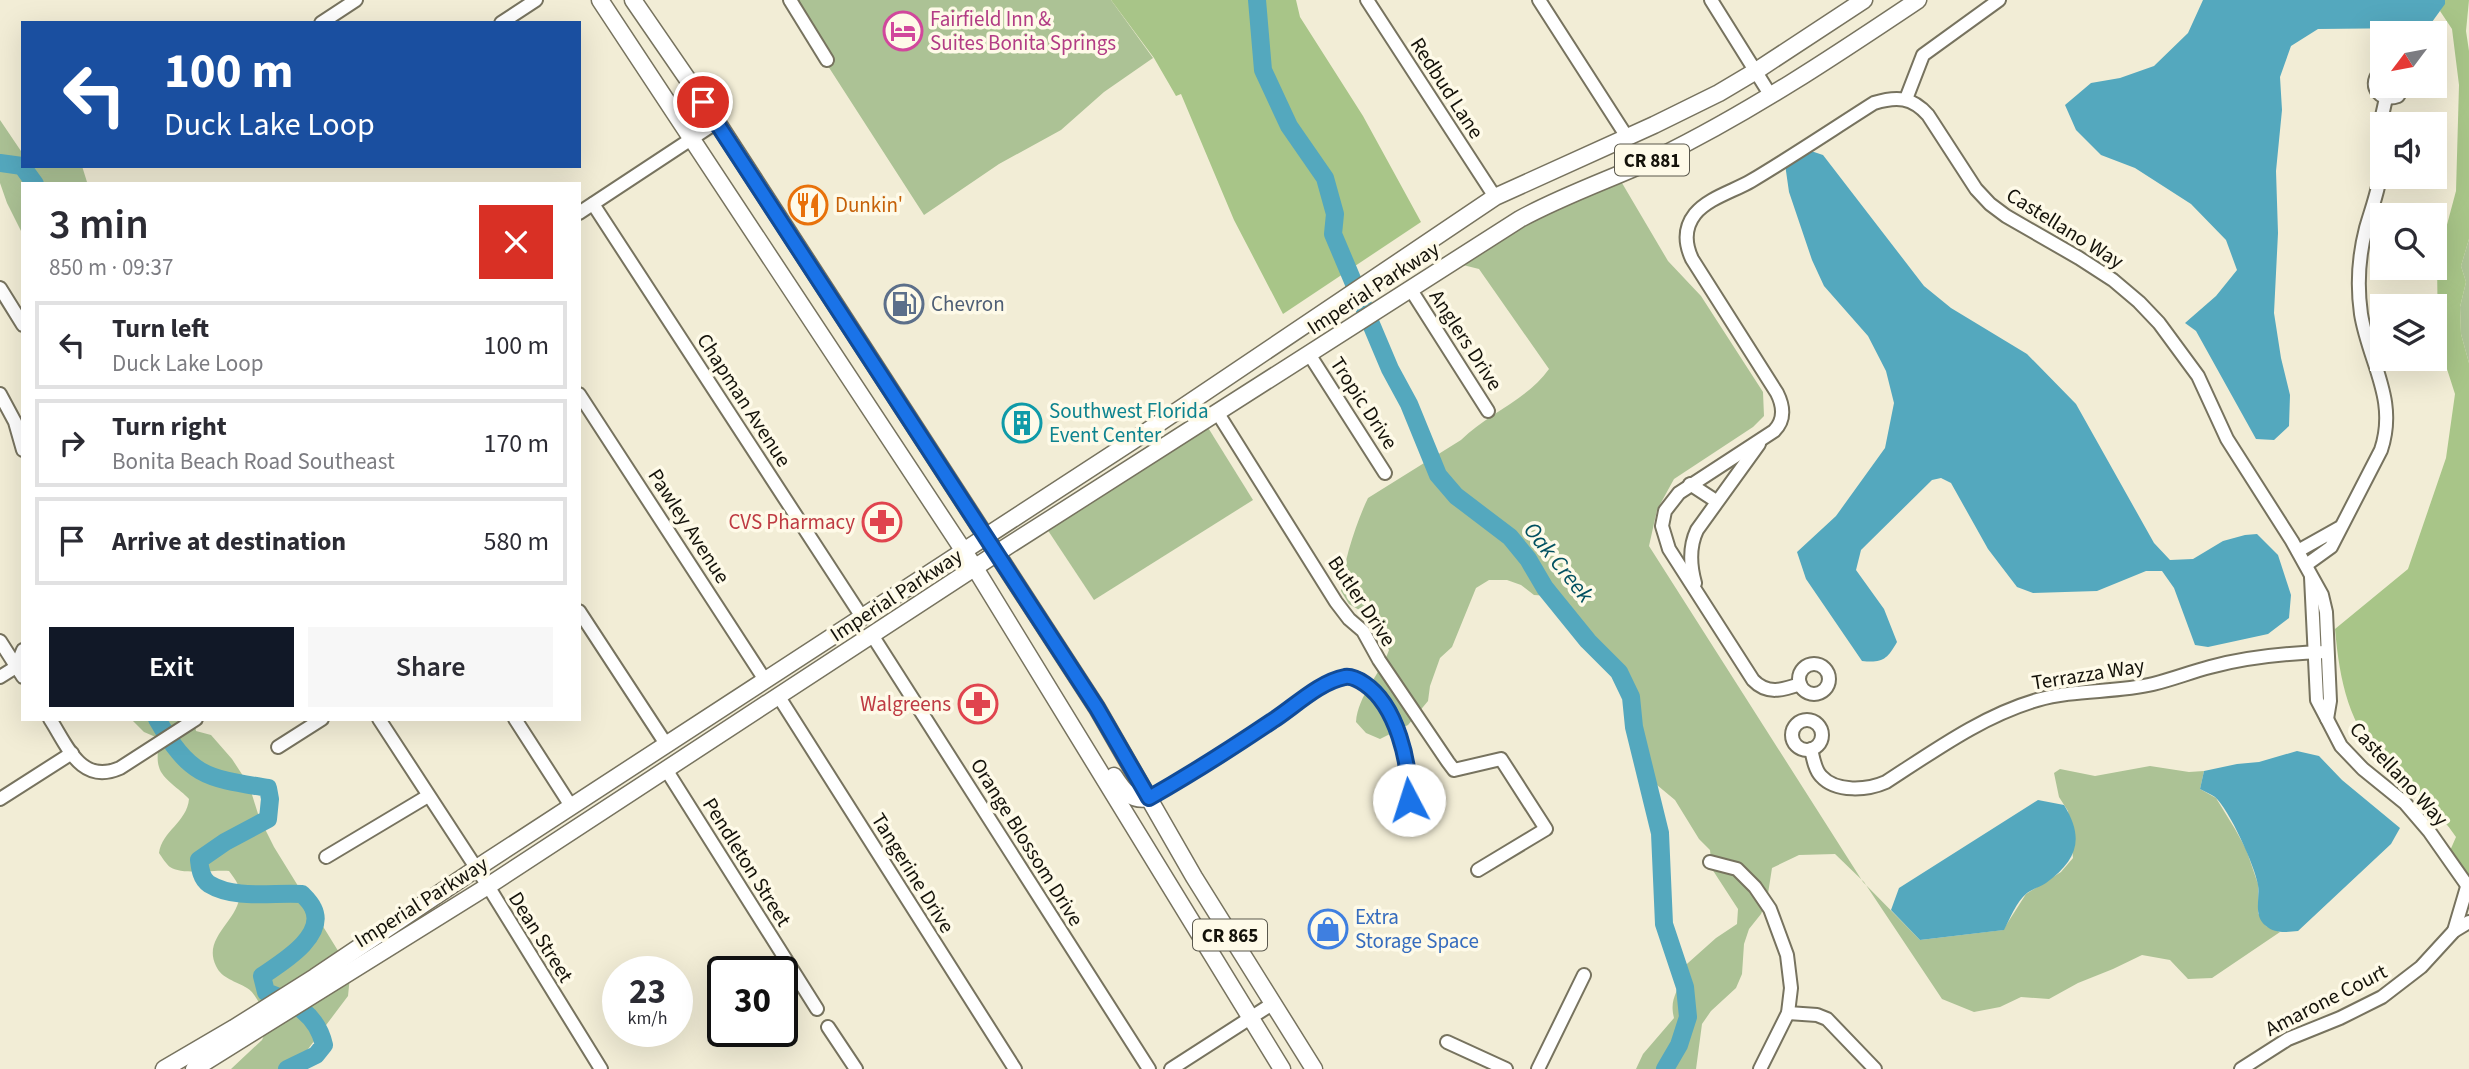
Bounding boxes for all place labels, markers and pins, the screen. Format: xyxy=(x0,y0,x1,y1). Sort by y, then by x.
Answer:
place label: Fairfield Inn & Suites Bonita Springs xyxy=(930,4,1116,58)
hotel icon: Fairfield Inn & Suites Bonita Springs xyxy=(882,10,924,52)
pin xyxy=(673,72,733,132)
restaurant icon: Dunkin' xyxy=(787,184,829,226)
place label: Dunkin' xyxy=(835,190,903,220)
fuel station icon: Chevron xyxy=(883,283,925,325)
place label: Chevron xyxy=(931,289,1005,319)
place label: Southwest Florida Event Center xyxy=(1049,396,1208,450)
building icon: Southwest Florida Event Center xyxy=(1001,402,1043,444)
pharmacy icon: CVS Pharmacy xyxy=(861,501,903,543)
place label: CVS Pharmacy xyxy=(728,507,855,537)
pharmacy icon: Walgreens xyxy=(957,683,999,725)
place label: Walgreens xyxy=(860,689,951,719)
place label: Extra Storage Space xyxy=(1355,902,1479,956)
shop icon: Extra Storage Space xyxy=(1307,908,1349,950)

